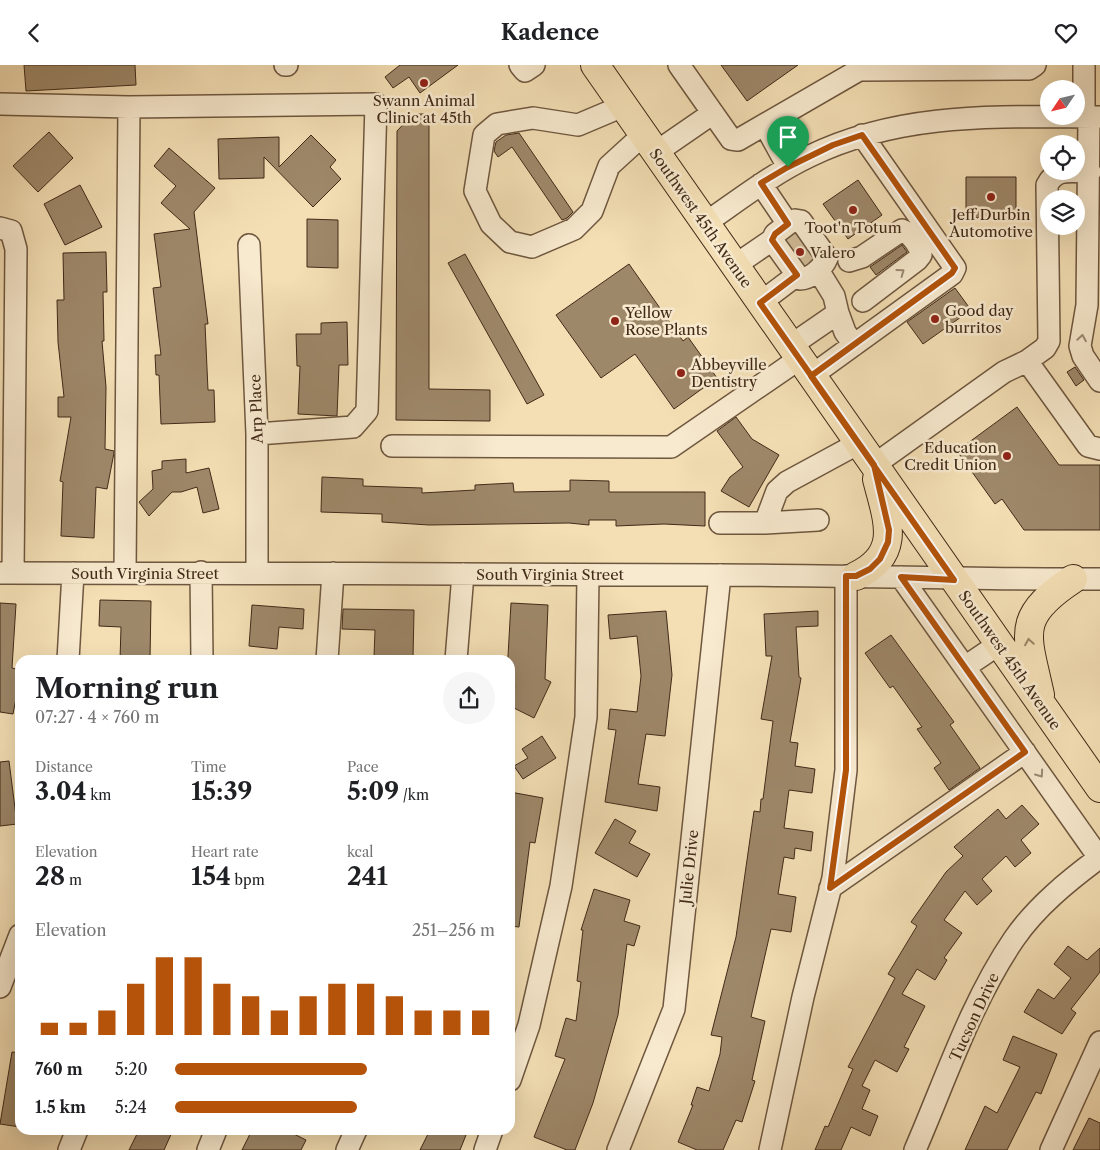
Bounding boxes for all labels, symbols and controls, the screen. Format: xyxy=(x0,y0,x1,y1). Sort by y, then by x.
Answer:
icon: back xyxy=(20,19,48,47)
text: Kadence xyxy=(501,19,599,46)
icon: heart xyxy=(1052,19,1080,47)
marker: Swann Animal Clinic at 45th xyxy=(418,77,430,89)
north arrow xyxy=(1040,80,1085,125)
map controls xyxy=(1040,80,1085,235)
place label: Swann Animal Clinic at 45th xyxy=(373,91,476,127)
pin xyxy=(767,116,809,167)
icon: arrive xyxy=(774,123,802,151)
button: locate xyxy=(1040,135,1085,180)
street label: Southwest 45th Avenue xyxy=(646,145,756,291)
button: layers xyxy=(1040,190,1085,235)
marker: Jeff Durbin Automotive xyxy=(985,191,997,203)
marker: Toot'n Totum xyxy=(847,204,859,216)
place label: Jeff Durbin Automotive xyxy=(948,205,1033,241)
place label: Toot'n Totum xyxy=(804,218,902,237)
place label: Valero xyxy=(809,243,856,262)
marker: Valero xyxy=(794,246,806,258)
one-way arrow xyxy=(895,269,905,278)
place label: Good day burritos xyxy=(945,301,1014,337)
place label: Yellow Rose Plants xyxy=(624,303,707,339)
marker: Good day burritos xyxy=(929,313,941,325)
marker: Yellow Rose Plants xyxy=(609,315,621,327)
one-way arrow xyxy=(1076,333,1086,342)
place label: Abbeyville Dentistry xyxy=(690,355,767,391)
marker: Abbeyville Dentistry xyxy=(675,367,687,379)
street label: Arp Place xyxy=(245,374,267,445)
place label: Education Credit Union xyxy=(904,438,998,474)
marker: Education Credit Union xyxy=(1001,450,1013,462)
street label: South Virginia Street xyxy=(71,564,220,583)
street label: South Virginia Street xyxy=(476,565,625,584)
street label: Southwest 45th Avenue xyxy=(955,587,1065,733)
one-way arrow xyxy=(1025,637,1035,646)
text: Morning run xyxy=(35,671,219,705)
button: share xyxy=(443,672,495,724)
text: 07:27 · 4 × 760 m xyxy=(35,707,159,727)
text: Distance xyxy=(35,758,93,776)
text: Time xyxy=(191,758,226,776)
text: Pace xyxy=(347,758,379,776)
one-way arrow xyxy=(1034,768,1043,778)
text: 3.04 xyxy=(35,776,87,807)
text: 15:39 xyxy=(191,776,253,807)
text: 5:09 xyxy=(347,776,399,807)
text: km xyxy=(87,786,111,804)
text: /km xyxy=(399,786,429,804)
street label: Julie Drive xyxy=(675,829,702,907)
text: Elevation xyxy=(35,843,98,861)
text: Heart rate xyxy=(191,843,258,861)
text: kcal xyxy=(347,843,373,861)
text: 28 xyxy=(35,861,65,892)
text: 154 xyxy=(191,861,231,892)
text: 241 xyxy=(347,861,388,892)
text: m xyxy=(65,871,82,889)
text: bpm xyxy=(231,871,265,889)
text: Elevation xyxy=(35,920,106,940)
text: 251–256 m xyxy=(412,920,495,940)
street label: Tucson Drive xyxy=(945,970,1003,1064)
text: 760 m xyxy=(35,1059,83,1079)
text: 5:20 xyxy=(115,1059,148,1079)
text: 1.5 km xyxy=(35,1097,86,1117)
text: 5:24 xyxy=(115,1097,147,1117)

